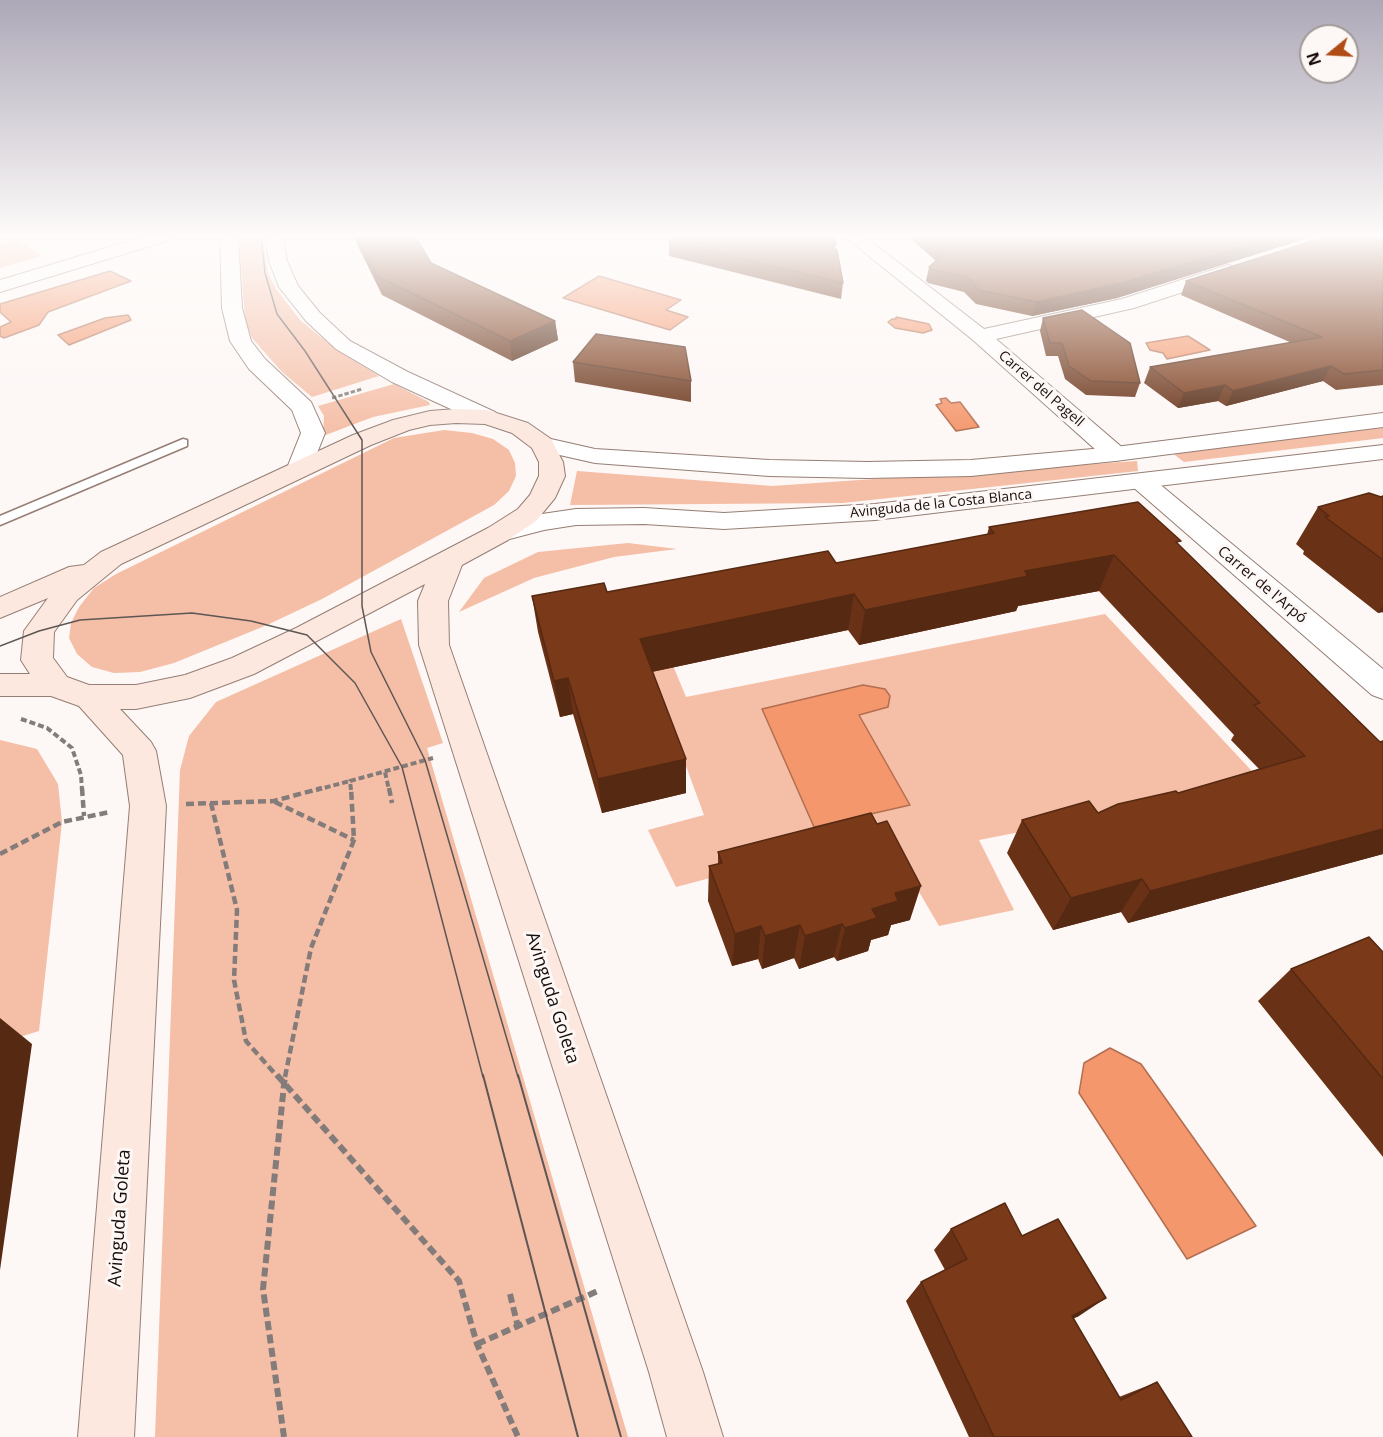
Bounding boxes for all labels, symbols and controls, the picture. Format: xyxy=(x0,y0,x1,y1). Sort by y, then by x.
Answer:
north arrow xyxy=(1299,24,1359,84)
text: N xyxy=(1301,49,1326,69)
street label: Carrer del Pagell xyxy=(995,347,1087,431)
street label: Avinguda de la Costa Blanca xyxy=(849,486,1033,522)
street label: Carrer de l'Arpó xyxy=(1214,542,1310,628)
street label: Avinguda Goleta xyxy=(520,929,584,1067)
street label: Avinguda Goleta xyxy=(104,1149,136,1287)

